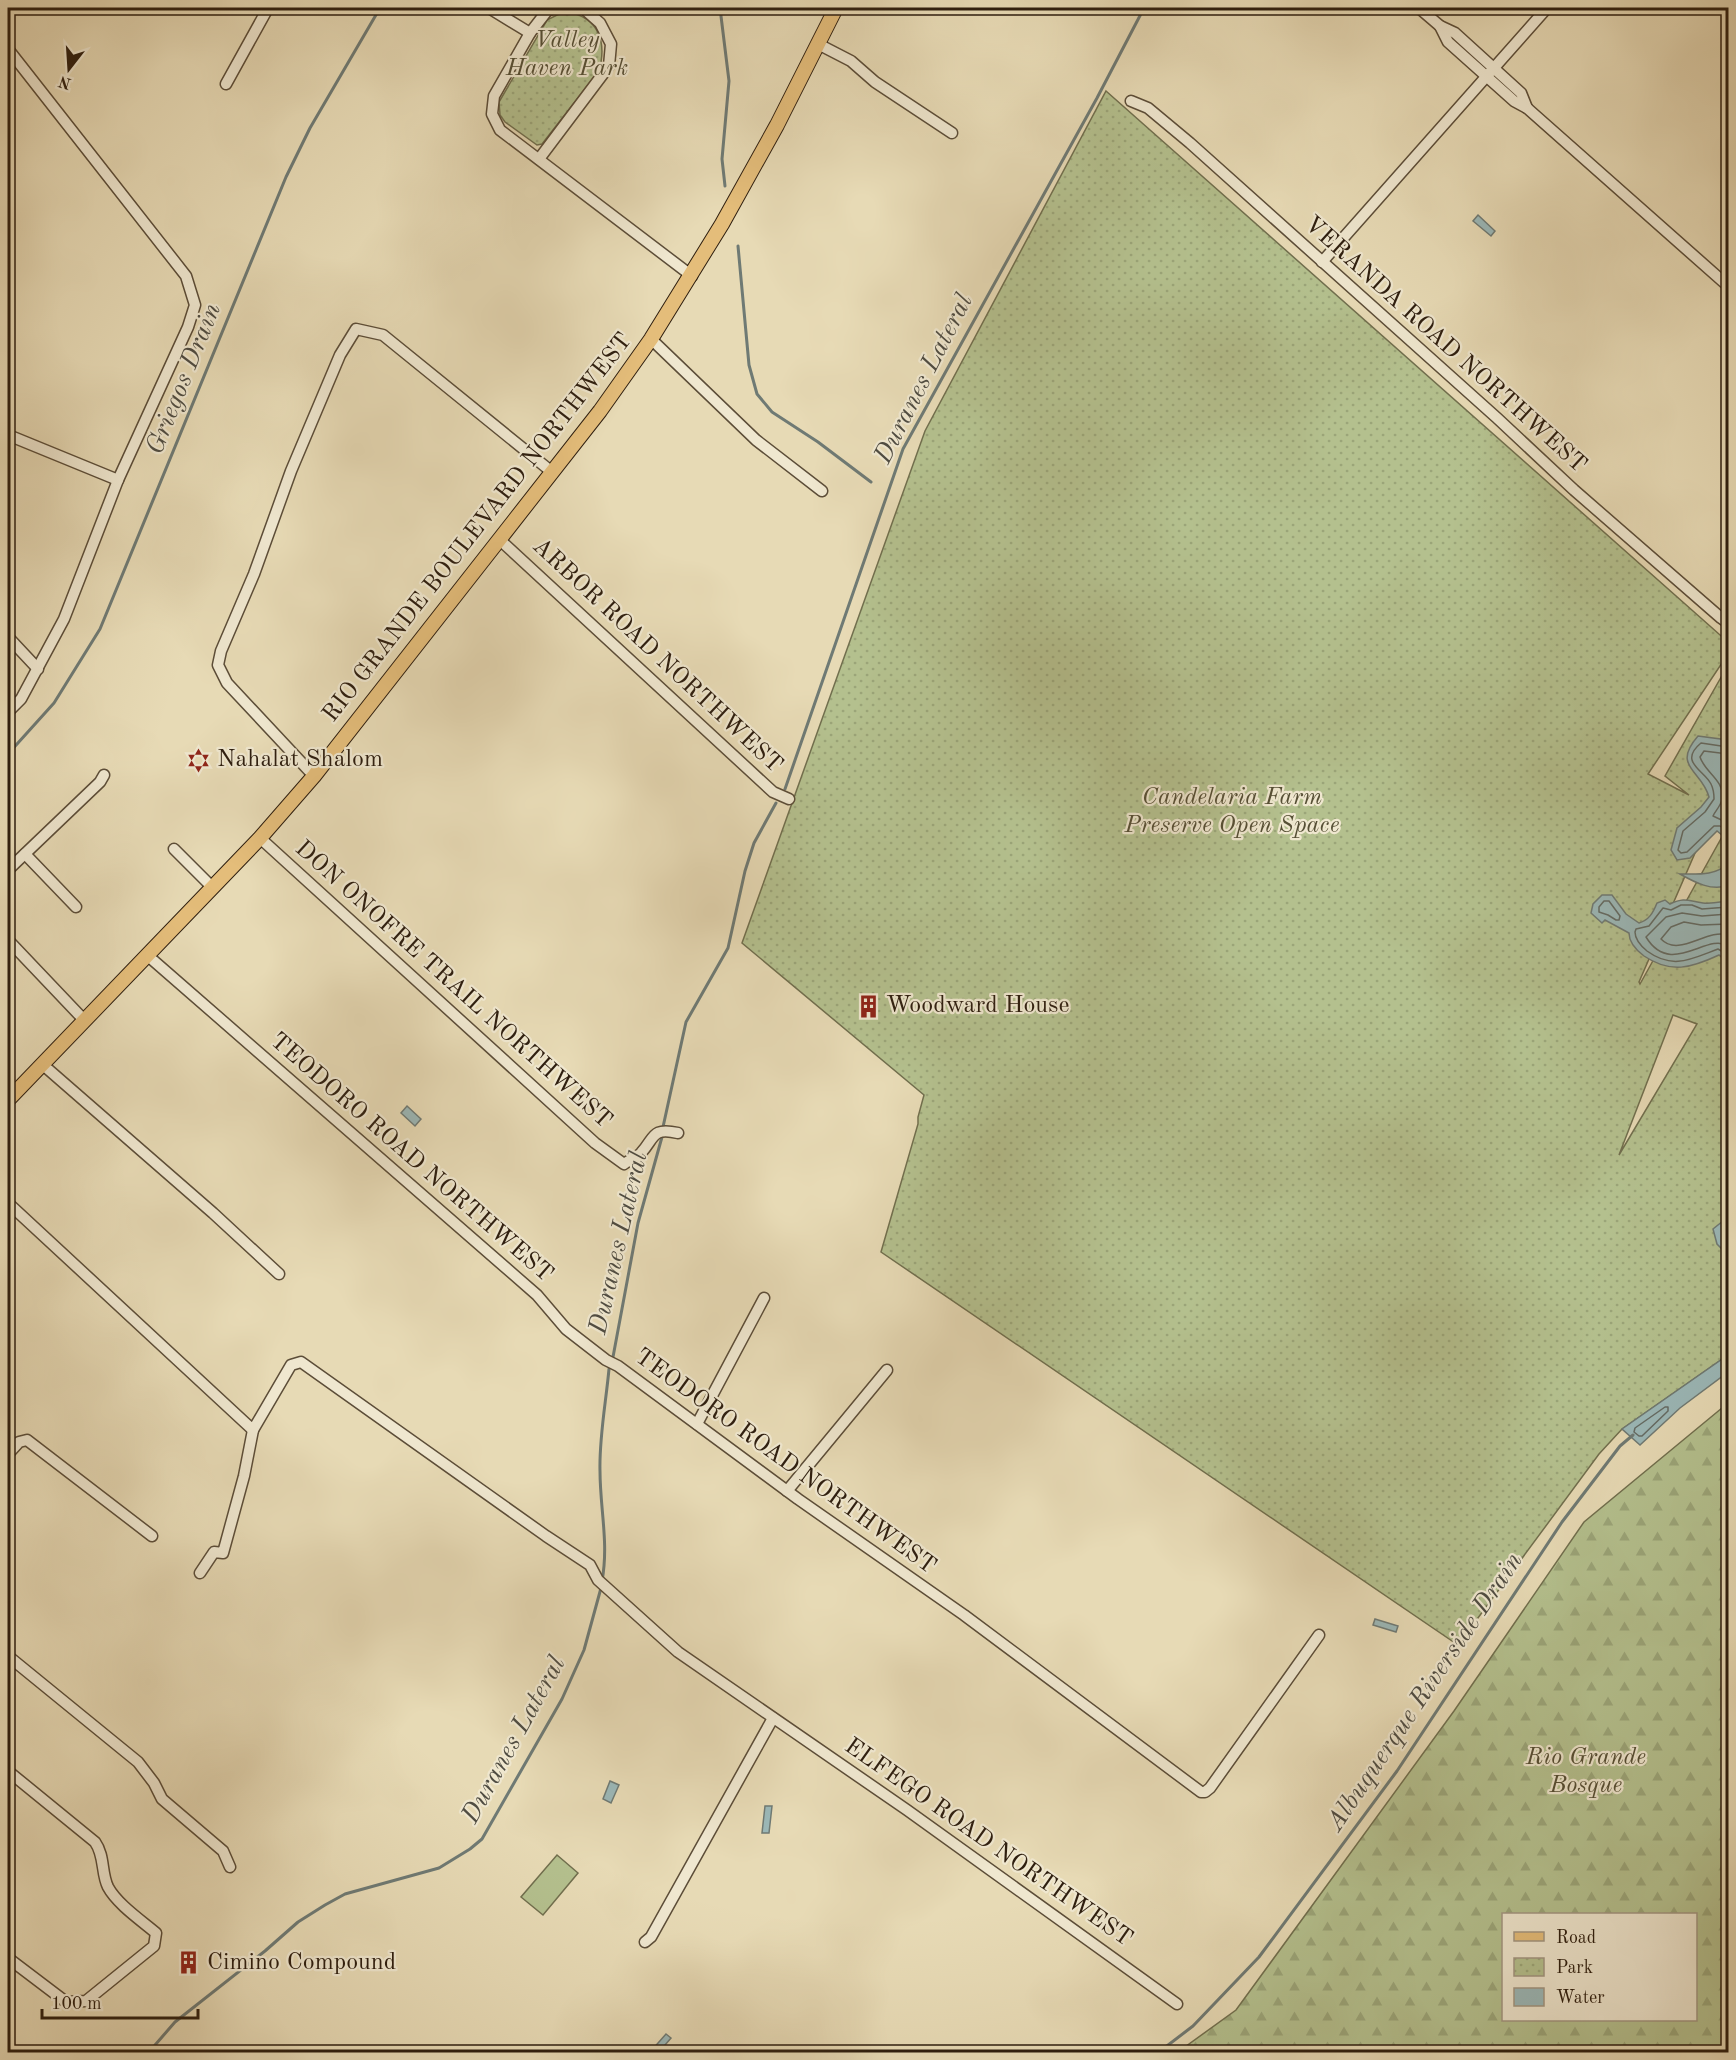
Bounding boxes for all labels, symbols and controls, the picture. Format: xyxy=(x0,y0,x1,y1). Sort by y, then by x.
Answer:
park label: Valley Haven Park xyxy=(505,29,628,81)
north arrow xyxy=(39,39,99,99)
text: N xyxy=(56,72,73,91)
street label: VERANDA ROAD NORTHWEST xyxy=(1299,212,1591,478)
water label: Duranes Lateral xyxy=(870,290,978,469)
water label: Griegos Drain xyxy=(142,300,226,458)
street label: RIO GRANDE BOULEVARD NORTHWEST xyxy=(319,329,637,727)
street label: ARBOR ROAD NORTHWEST xyxy=(527,534,787,778)
synagogue icon: Nahalat Shalom xyxy=(186,747,212,773)
place label: Nahalat Shalom xyxy=(217,748,383,772)
park label: Candelaria Farm Preserve Open Space xyxy=(1124,786,1340,838)
street label: DON ONOFRE TRAIL NORTHWEST xyxy=(290,837,616,1133)
building icon: Woodward House xyxy=(855,993,881,1019)
place label: Woodward House xyxy=(886,994,1070,1018)
street label: TEODORO ROAD NORTHWEST xyxy=(265,1029,557,1287)
water label: Duranes Lateral xyxy=(585,1149,653,1338)
street label: TEODORO ROAD NORTHWEST xyxy=(630,1345,940,1579)
water label: Albuquerque Riverside Drain xyxy=(1321,1548,1528,1837)
water label: Duranes Lateral xyxy=(457,1652,571,1829)
street label: ELFEGO ROAD NORTHWEST xyxy=(840,1734,1136,1952)
park label: Rio Grande Bosque xyxy=(1525,1746,1646,1798)
legend xyxy=(1502,1913,1697,2021)
text: Road xyxy=(1556,1929,1596,1947)
building icon: Cimino Compound xyxy=(176,1950,202,1976)
place label: Cimino Compound xyxy=(207,1951,396,1975)
text: Park xyxy=(1556,1959,1593,1977)
scale bar xyxy=(42,1982,198,2020)
text: Water xyxy=(1556,1989,1605,2007)
text: 100 m xyxy=(51,1995,102,2013)

